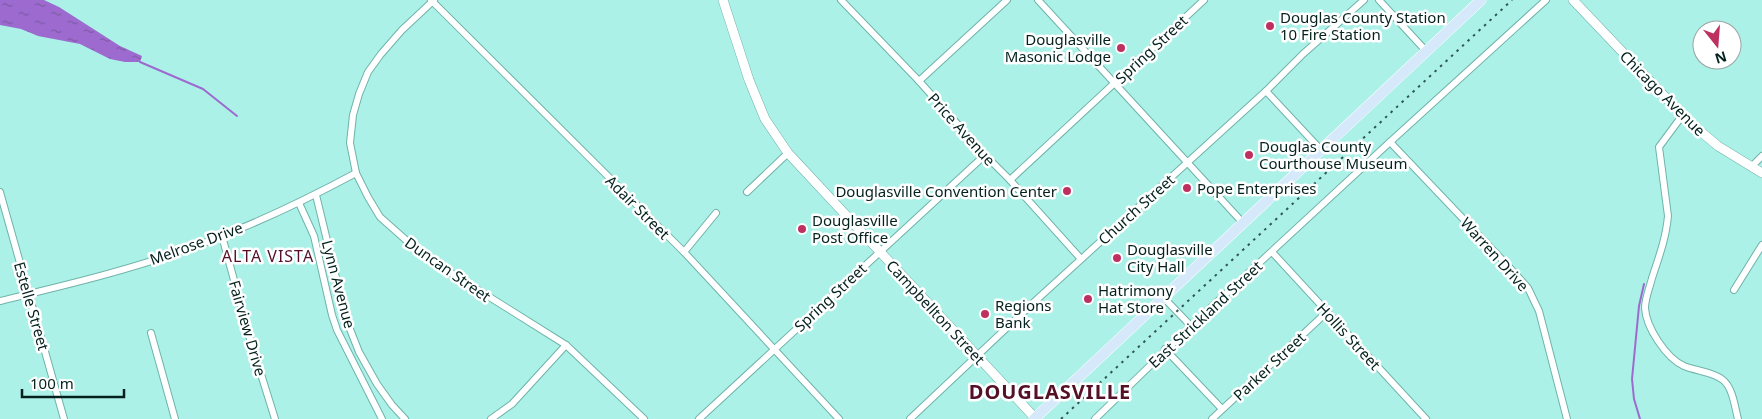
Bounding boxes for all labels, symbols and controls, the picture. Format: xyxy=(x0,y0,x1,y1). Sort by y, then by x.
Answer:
place label: Douglas County Station 10 Fire Station xyxy=(1280,7,1446,44)
street label: Spring Street xyxy=(1111,10,1192,88)
marker: Douglas County Station 10 Fire Station xyxy=(1264,20,1276,32)
north arrow xyxy=(1692,20,1742,70)
place label: Douglasville Masonic Lodge xyxy=(1005,29,1111,66)
marker: Douglasville Masonic Lodge xyxy=(1115,42,1127,54)
street label: Chicago Avenue xyxy=(1616,46,1710,140)
text: N xyxy=(1713,47,1729,69)
street label: Price Avenue xyxy=(924,88,1000,170)
place label: Douglas County Courthouse Museum xyxy=(1259,136,1407,173)
marker: Douglas County Courthouse Museum xyxy=(1243,149,1255,161)
street label: Church Street xyxy=(1094,169,1179,249)
street label: Adair Street xyxy=(602,171,675,244)
place label: Pope Enterprises xyxy=(1197,178,1317,198)
place label: Douglasville Convention Center xyxy=(835,181,1057,201)
marker: Pope Enterprises xyxy=(1181,182,1193,194)
marker: Douglasville Convention Center xyxy=(1061,185,1073,197)
place label: Douglasville Post Office xyxy=(812,210,898,247)
street label: Warren Drive xyxy=(1456,213,1534,295)
street label: Melrose Drive xyxy=(147,217,245,269)
marker: Douglasville Post Office xyxy=(796,223,808,235)
street label: Duncan Street xyxy=(401,232,495,306)
street label: Lynn Avenue xyxy=(318,238,360,330)
place label: Douglasville City Hall xyxy=(1127,239,1213,276)
district label: ALTA VISTA xyxy=(222,245,314,267)
marker: Douglasville City Hall xyxy=(1111,252,1123,264)
street label: Campbellton Street xyxy=(882,255,990,369)
street label: East Strickland Street xyxy=(1144,256,1267,372)
street label: Spring Street xyxy=(790,258,871,336)
street label: Estelle Street xyxy=(10,259,54,353)
street label: Fairview Drive xyxy=(225,278,271,378)
place label: Hatrimony Hat Store xyxy=(1098,280,1173,317)
marker: Hatrimony Hat Store xyxy=(1082,293,1094,305)
place label: Regions Bank xyxy=(995,295,1051,332)
street label: Hollis Street xyxy=(1313,298,1386,374)
marker: Regions Bank xyxy=(979,308,991,320)
street label: Parker Street xyxy=(1228,327,1310,405)
scale bar xyxy=(22,366,125,398)
text: 100 m xyxy=(30,373,74,393)
district label: DOUGLASVILLE xyxy=(969,378,1131,405)

